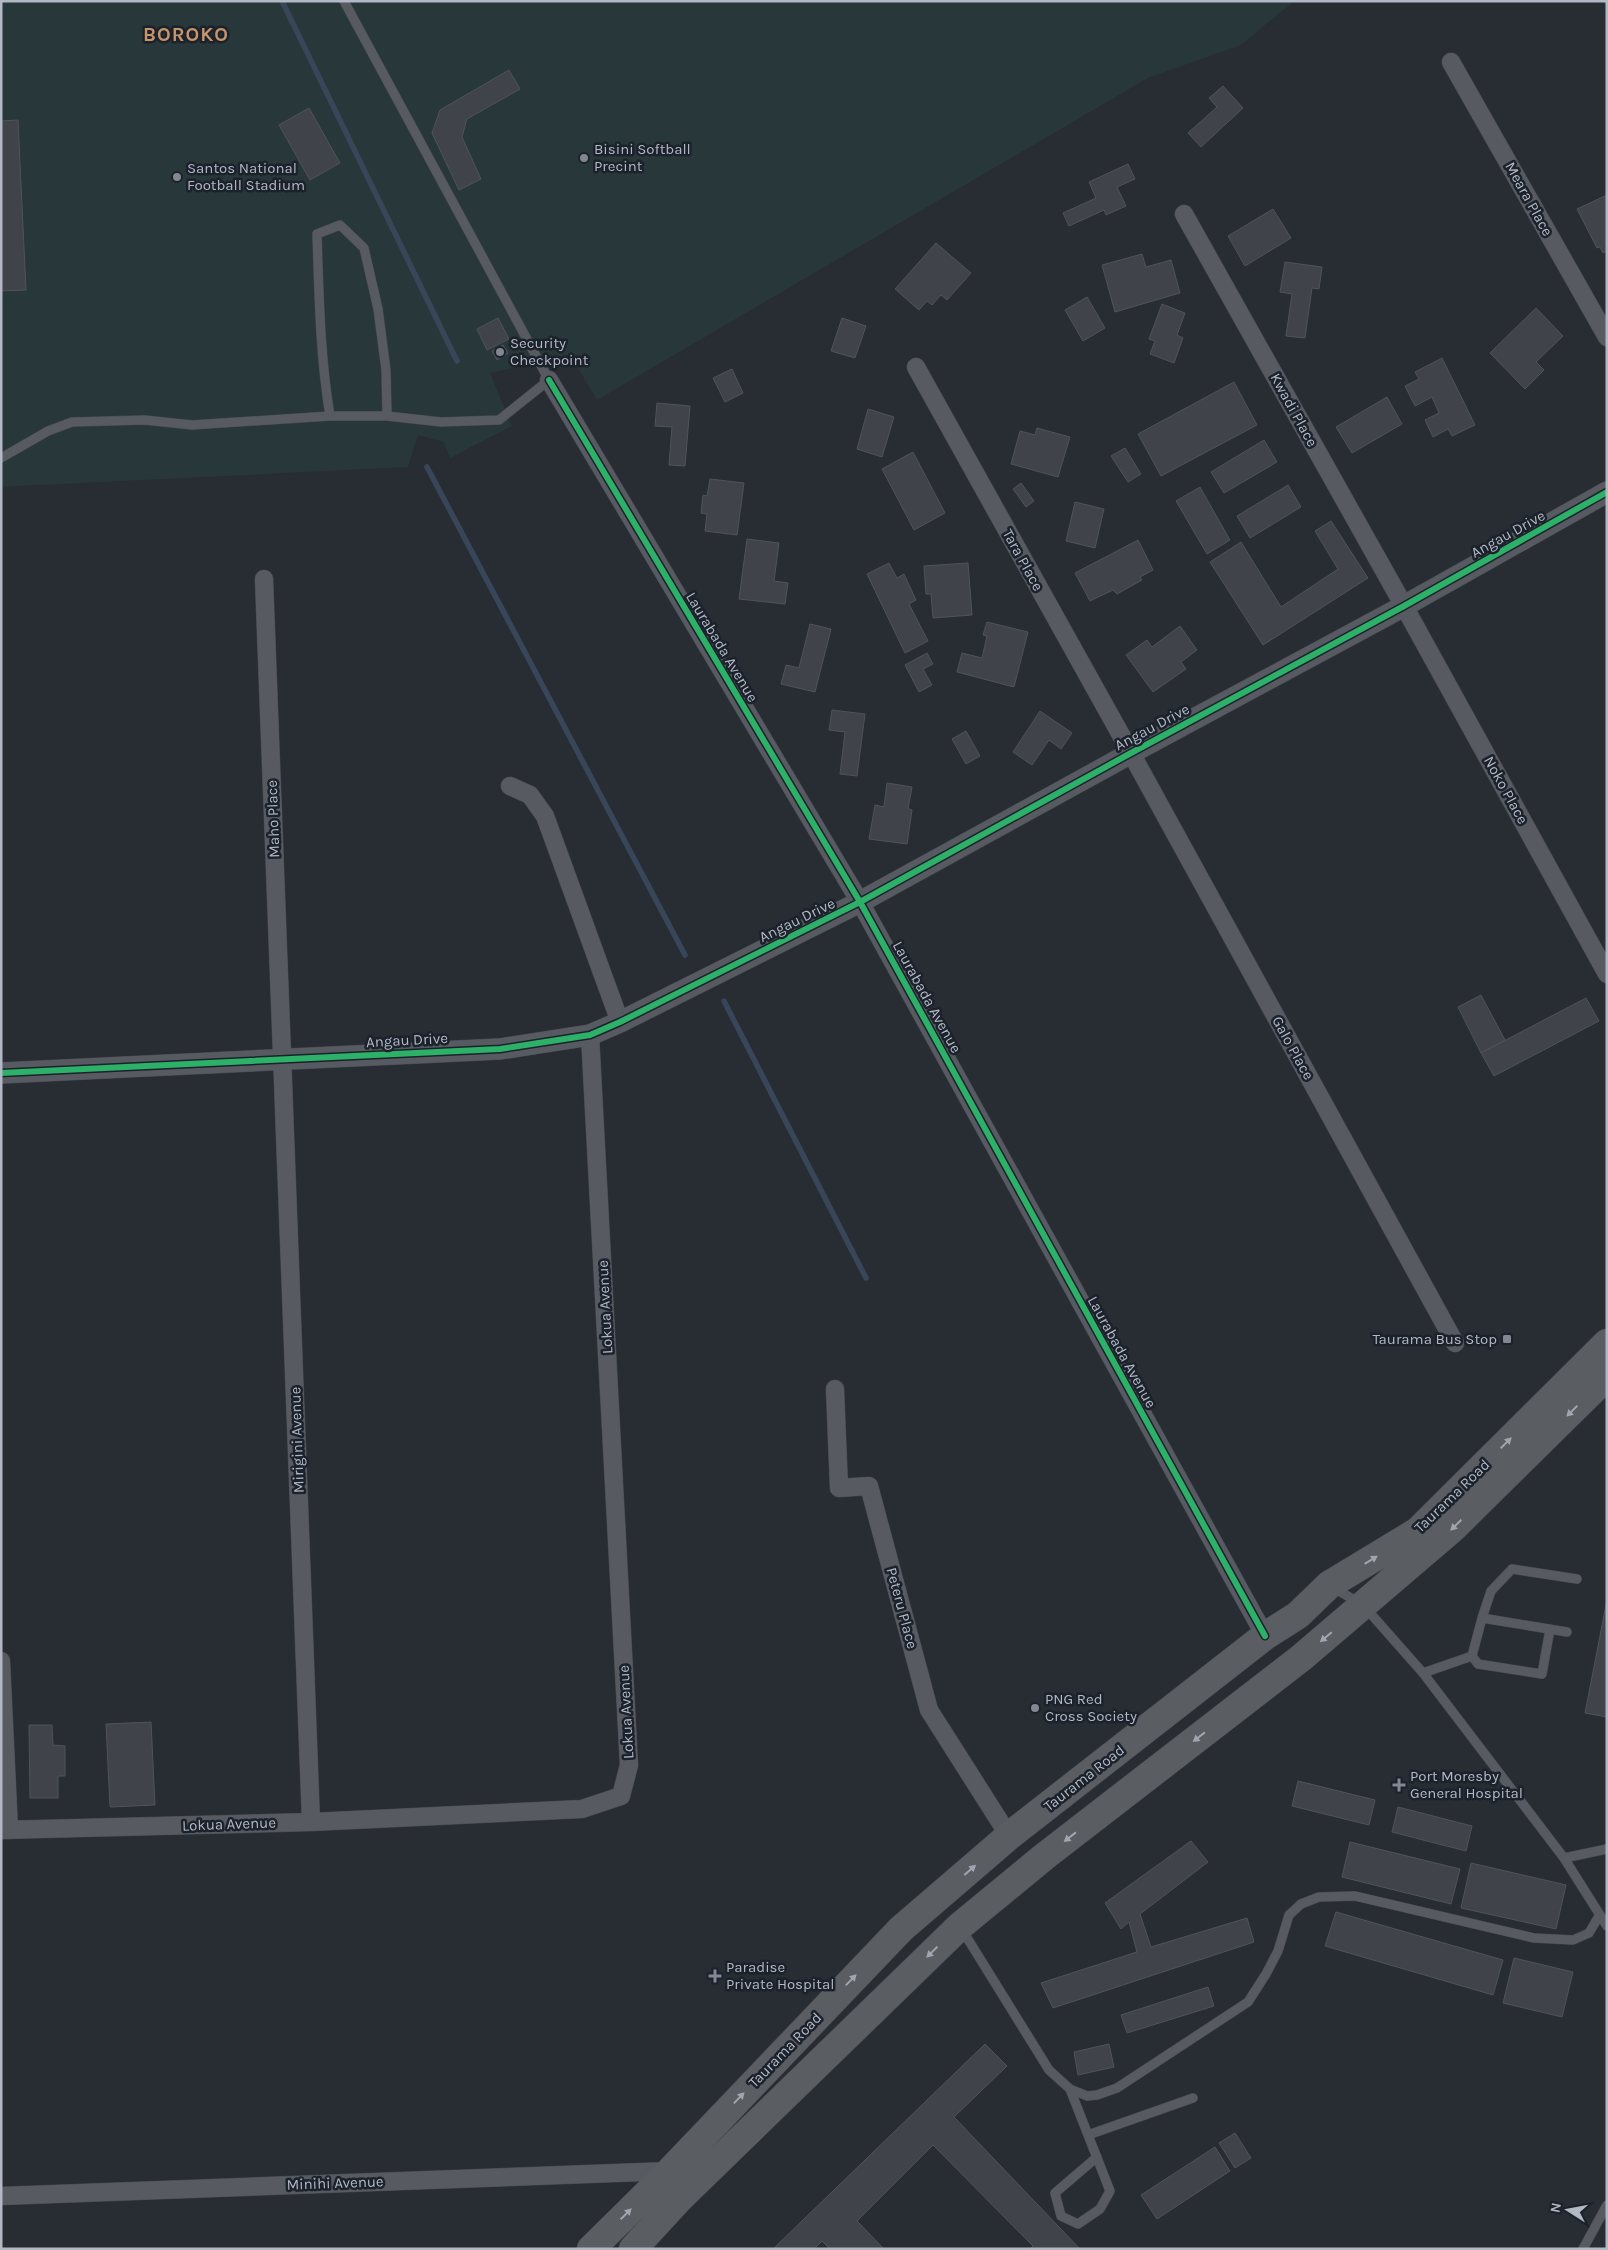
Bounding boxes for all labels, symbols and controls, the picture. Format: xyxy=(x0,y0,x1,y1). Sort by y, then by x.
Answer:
district label: BOROKO xyxy=(143,23,229,46)
place label: Bisini Softball Precint xyxy=(594,140,691,175)
marker: Bisini Softball Precint xyxy=(578,152,590,164)
place label: Santos National Football Stadium xyxy=(187,159,305,194)
street label: Meara Place xyxy=(1501,159,1557,239)
marker: Santos National Football Stadium xyxy=(171,171,183,183)
place label: Security Checkpoint xyxy=(510,334,589,369)
marker: Security Checkpoint xyxy=(494,346,506,358)
street label: Kwadi Place xyxy=(1266,370,1322,450)
street label: Angau Drive xyxy=(1468,506,1548,562)
street label: Tara Place xyxy=(999,526,1047,594)
street label: Laurabada Avenue xyxy=(682,589,762,705)
street label: Angau Drive xyxy=(1112,700,1192,754)
street label: Noko Place xyxy=(1480,753,1532,827)
street label: Maho Place xyxy=(263,780,283,858)
street label: Angau Drive xyxy=(756,894,838,946)
street label: Laurabada Avenue xyxy=(889,938,965,1056)
street label: Galo Place xyxy=(1268,1013,1318,1083)
street label: Angau Drive xyxy=(366,1029,448,1051)
street label: Lokua Avenue xyxy=(594,1260,616,1354)
street label: Laurabada Avenue xyxy=(1084,1293,1160,1411)
place label: Taurama Bus Stop xyxy=(1372,1330,1497,1348)
marker: Taurama Bus Stop xyxy=(1501,1333,1513,1345)
street label: Mirigini Avenue xyxy=(286,1386,308,1494)
one-way arrow xyxy=(1566,1404,1578,1416)
one-way arrow xyxy=(1500,1437,1512,1449)
street label: Taurama Road xyxy=(1411,1456,1493,1536)
one-way arrow xyxy=(1451,1519,1463,1531)
one-way arrow xyxy=(1364,1555,1377,1564)
street label: Peteru Place xyxy=(882,1565,922,1651)
one-way arrow xyxy=(1320,1631,1333,1642)
street label: Lokua Avenue xyxy=(615,1665,637,1759)
place label: PNG Red Cross Society xyxy=(1045,1690,1137,1725)
marker: PNG Red Cross Society xyxy=(1029,1702,1041,1714)
one-way arrow xyxy=(1193,1732,1206,1743)
street label: Taurama Road xyxy=(1040,1741,1128,1815)
place label: Port Moresby General Hospital xyxy=(1410,1767,1523,1802)
marker: Port Moresby General Hospital xyxy=(1392,1778,1406,1792)
street label: Lokua Avenue xyxy=(182,1813,276,1835)
one-way arrow xyxy=(1064,1831,1077,1842)
one-way arrow xyxy=(963,1864,976,1875)
one-way arrow xyxy=(927,1946,939,1958)
place label: Paradise Private Hospital xyxy=(726,1958,834,1993)
marker: Paradise Private Hospital xyxy=(708,1969,722,1983)
one-way arrow xyxy=(845,1975,857,1987)
street label: Taurama Road xyxy=(745,2009,825,2091)
one-way arrow xyxy=(733,2092,745,2104)
street label: Minihi Avenue xyxy=(286,2172,384,2194)
north arrow xyxy=(1543,2185,1593,2235)
text: N xyxy=(1546,2201,1565,2214)
one-way arrow xyxy=(620,2209,632,2221)

